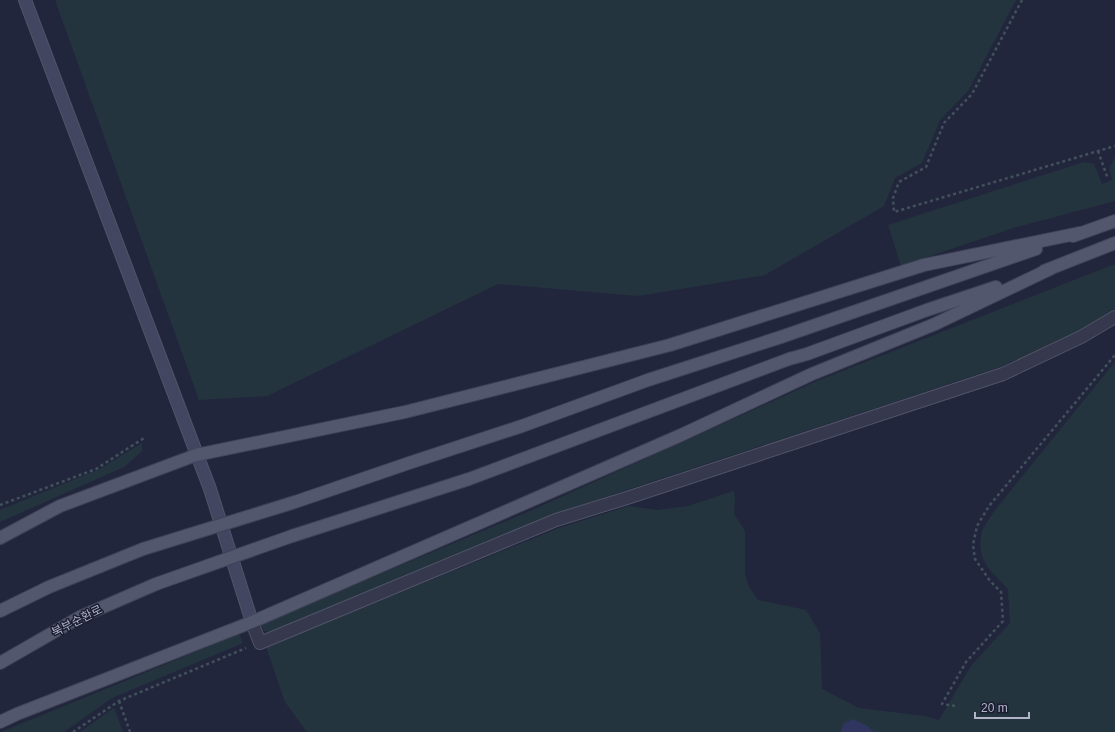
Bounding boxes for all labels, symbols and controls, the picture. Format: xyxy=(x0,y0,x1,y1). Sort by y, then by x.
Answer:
street label: 북부순환로 xyxy=(49,602,105,640)
scale bar xyxy=(975,694,1029,720)
text: 20 m xyxy=(981,701,1008,715)

